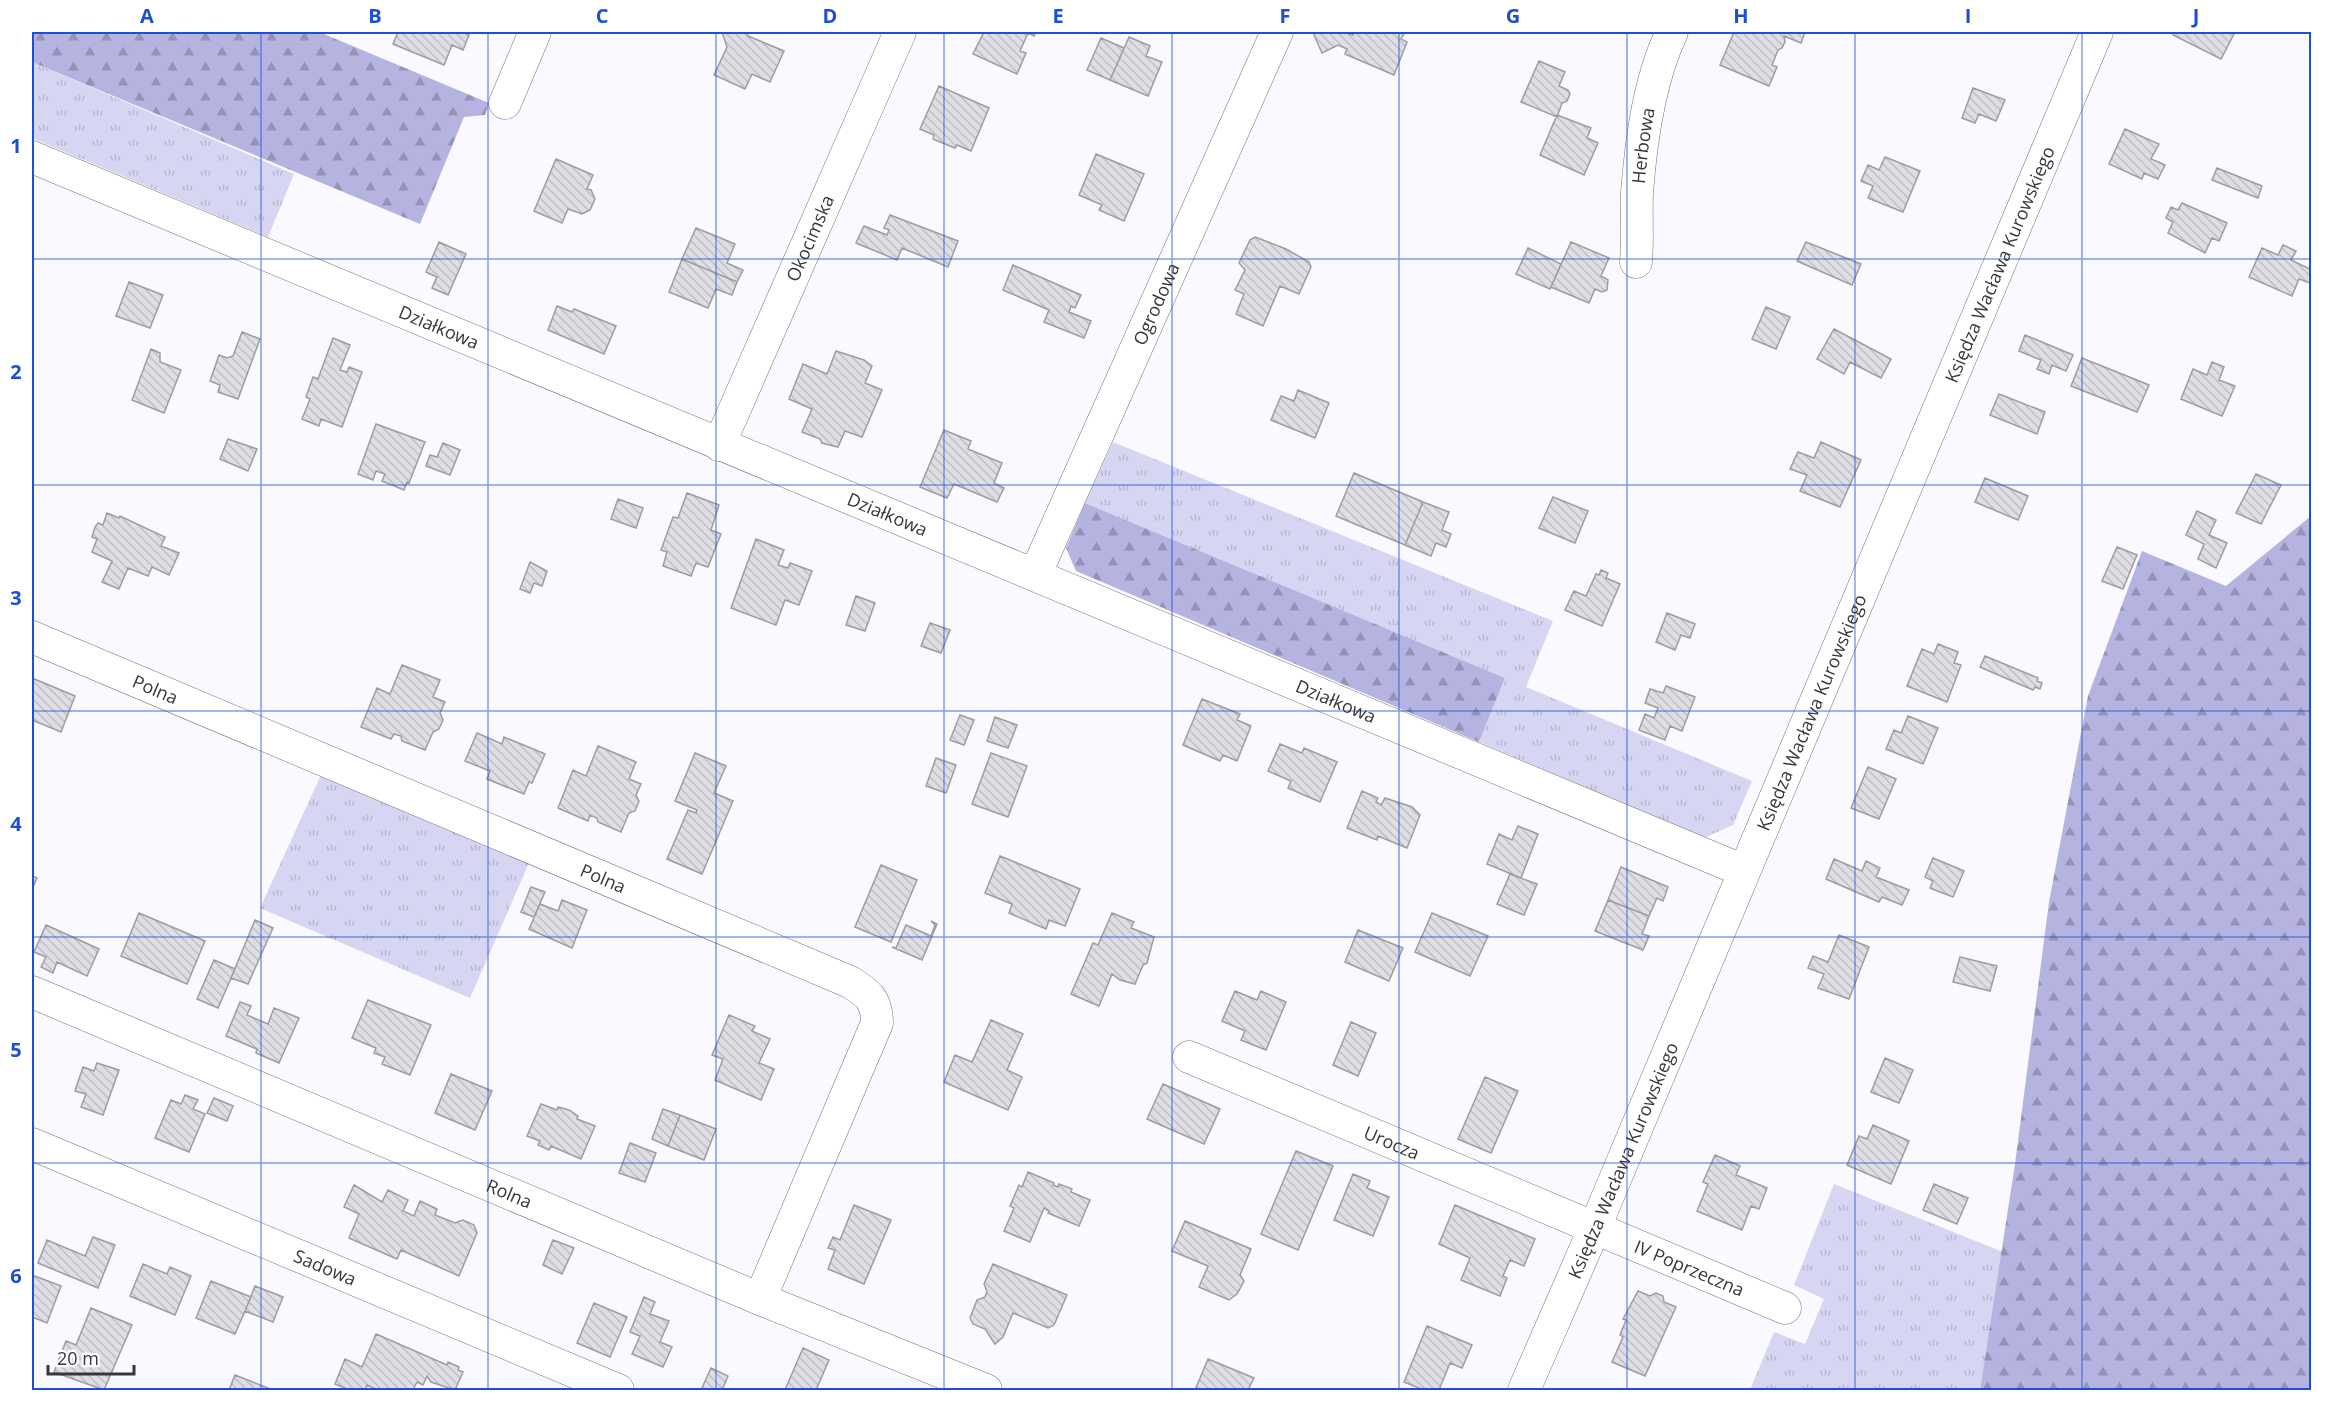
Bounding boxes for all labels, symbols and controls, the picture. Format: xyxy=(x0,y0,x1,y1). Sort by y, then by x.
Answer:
text: A xyxy=(140,2,154,29)
text: B xyxy=(368,2,382,29)
text: C xyxy=(596,2,609,29)
text: D xyxy=(823,2,837,29)
text: E xyxy=(1052,2,1064,29)
text: F xyxy=(1280,2,1290,29)
text: G xyxy=(1506,2,1520,29)
text: H xyxy=(1733,2,1749,29)
text: I xyxy=(1965,2,1971,29)
text: J xyxy=(2191,2,2199,29)
street label: Herbowa xyxy=(1626,105,1660,185)
text: 1 xyxy=(10,132,22,159)
street label: Księdza Wacława Kurowskiego xyxy=(1939,142,2060,386)
street label: Okocimska xyxy=(780,191,839,285)
street label: Ogrodowa xyxy=(1127,259,1185,349)
street label: Działkowa xyxy=(395,299,483,354)
text: 2 xyxy=(10,358,22,385)
street label: Działkowa xyxy=(844,486,931,541)
text: 3 xyxy=(10,584,22,611)
street label: Księdza Wacława Kurowskiego xyxy=(1751,590,1872,834)
street label: Polna xyxy=(129,669,182,709)
street label: Działkowa xyxy=(1292,673,1380,728)
text: 4 xyxy=(10,810,22,837)
street label: Polna xyxy=(577,858,630,898)
text: 5 xyxy=(10,1036,22,1063)
street label: Księdza Wacława Kurowskiego xyxy=(1562,1038,1683,1282)
street label: Urocza xyxy=(1360,1120,1423,1165)
street label: Rolna xyxy=(483,1173,536,1214)
street label: IV Poprzeczna xyxy=(1631,1234,1748,1302)
street label: Sadowa xyxy=(290,1243,360,1291)
text: 6 xyxy=(10,1262,22,1289)
scale bar xyxy=(48,1338,134,1376)
text: 20 m xyxy=(57,1346,99,1370)

